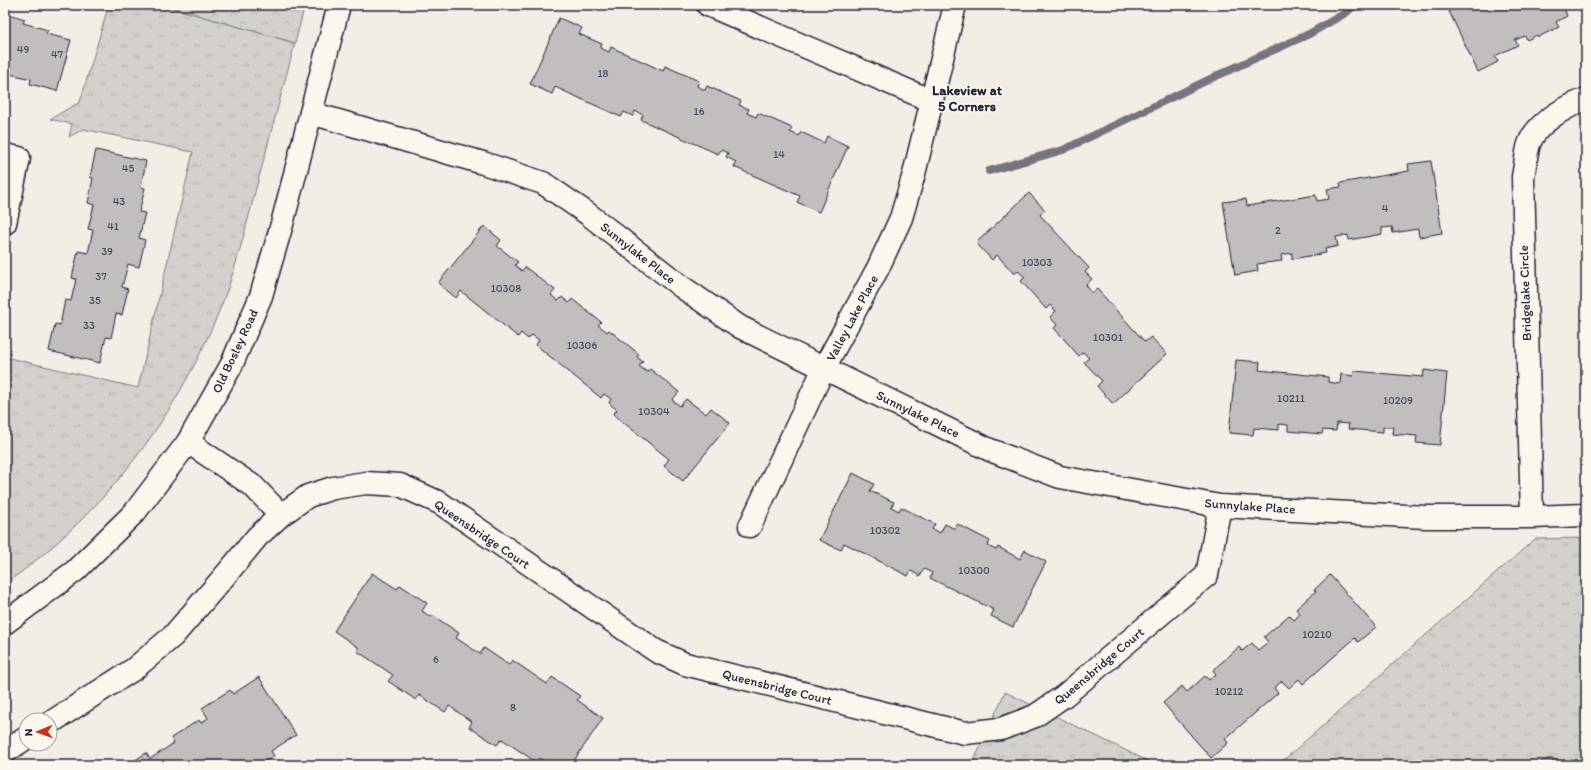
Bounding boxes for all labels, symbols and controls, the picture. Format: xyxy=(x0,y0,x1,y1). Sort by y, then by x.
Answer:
house number: 49 xyxy=(17,43,29,56)
house number: 47 xyxy=(51,48,64,61)
house number: 18 xyxy=(597,67,609,80)
district label: Lakeview at 5 Corners xyxy=(932,82,1003,115)
house number: 16 xyxy=(694,105,705,118)
house number: 14 xyxy=(773,148,785,161)
house number: 45 xyxy=(122,162,134,175)
house number: 43 xyxy=(113,195,125,208)
house number: 4 xyxy=(1382,202,1389,215)
street label: Sunnylake Place xyxy=(598,219,678,287)
house number: 41 xyxy=(107,220,119,233)
house number: 2 xyxy=(1275,224,1281,237)
house number: 39 xyxy=(101,245,113,258)
street label: Bridgelake Circle xyxy=(1516,245,1534,341)
house number: 10303 xyxy=(1022,256,1052,269)
house number: 37 xyxy=(95,270,107,283)
street label: Valley Lake Place xyxy=(823,272,881,364)
house number: 10308 xyxy=(491,282,521,295)
house number: 35 xyxy=(89,294,101,307)
street label: Old Bosley Road xyxy=(209,307,261,395)
house number: 33 xyxy=(83,319,95,332)
house number: 10301 xyxy=(1093,331,1123,344)
house number: 10306 xyxy=(567,339,597,352)
street label: Sunnylake Place xyxy=(874,387,962,441)
house number: 10211 xyxy=(1277,392,1305,405)
house number: 10209 xyxy=(1383,394,1413,407)
house number: 10304 xyxy=(638,405,670,418)
street label: Sunnylake Place xyxy=(1204,495,1296,517)
street label: Queensbridge Court xyxy=(431,496,533,572)
house number: 10302 xyxy=(870,524,900,537)
house number: 10300 xyxy=(958,564,990,577)
street label: Queensbridge Court xyxy=(1051,624,1147,708)
house number: 10210 xyxy=(1302,628,1332,641)
house number: 6 xyxy=(433,653,439,666)
street label: Queensbridge Court xyxy=(721,666,833,708)
house number: 10212 xyxy=(1215,685,1243,698)
house number: 8 xyxy=(510,701,516,714)
north arrow xyxy=(18,712,58,752)
text: N xyxy=(22,728,35,736)

